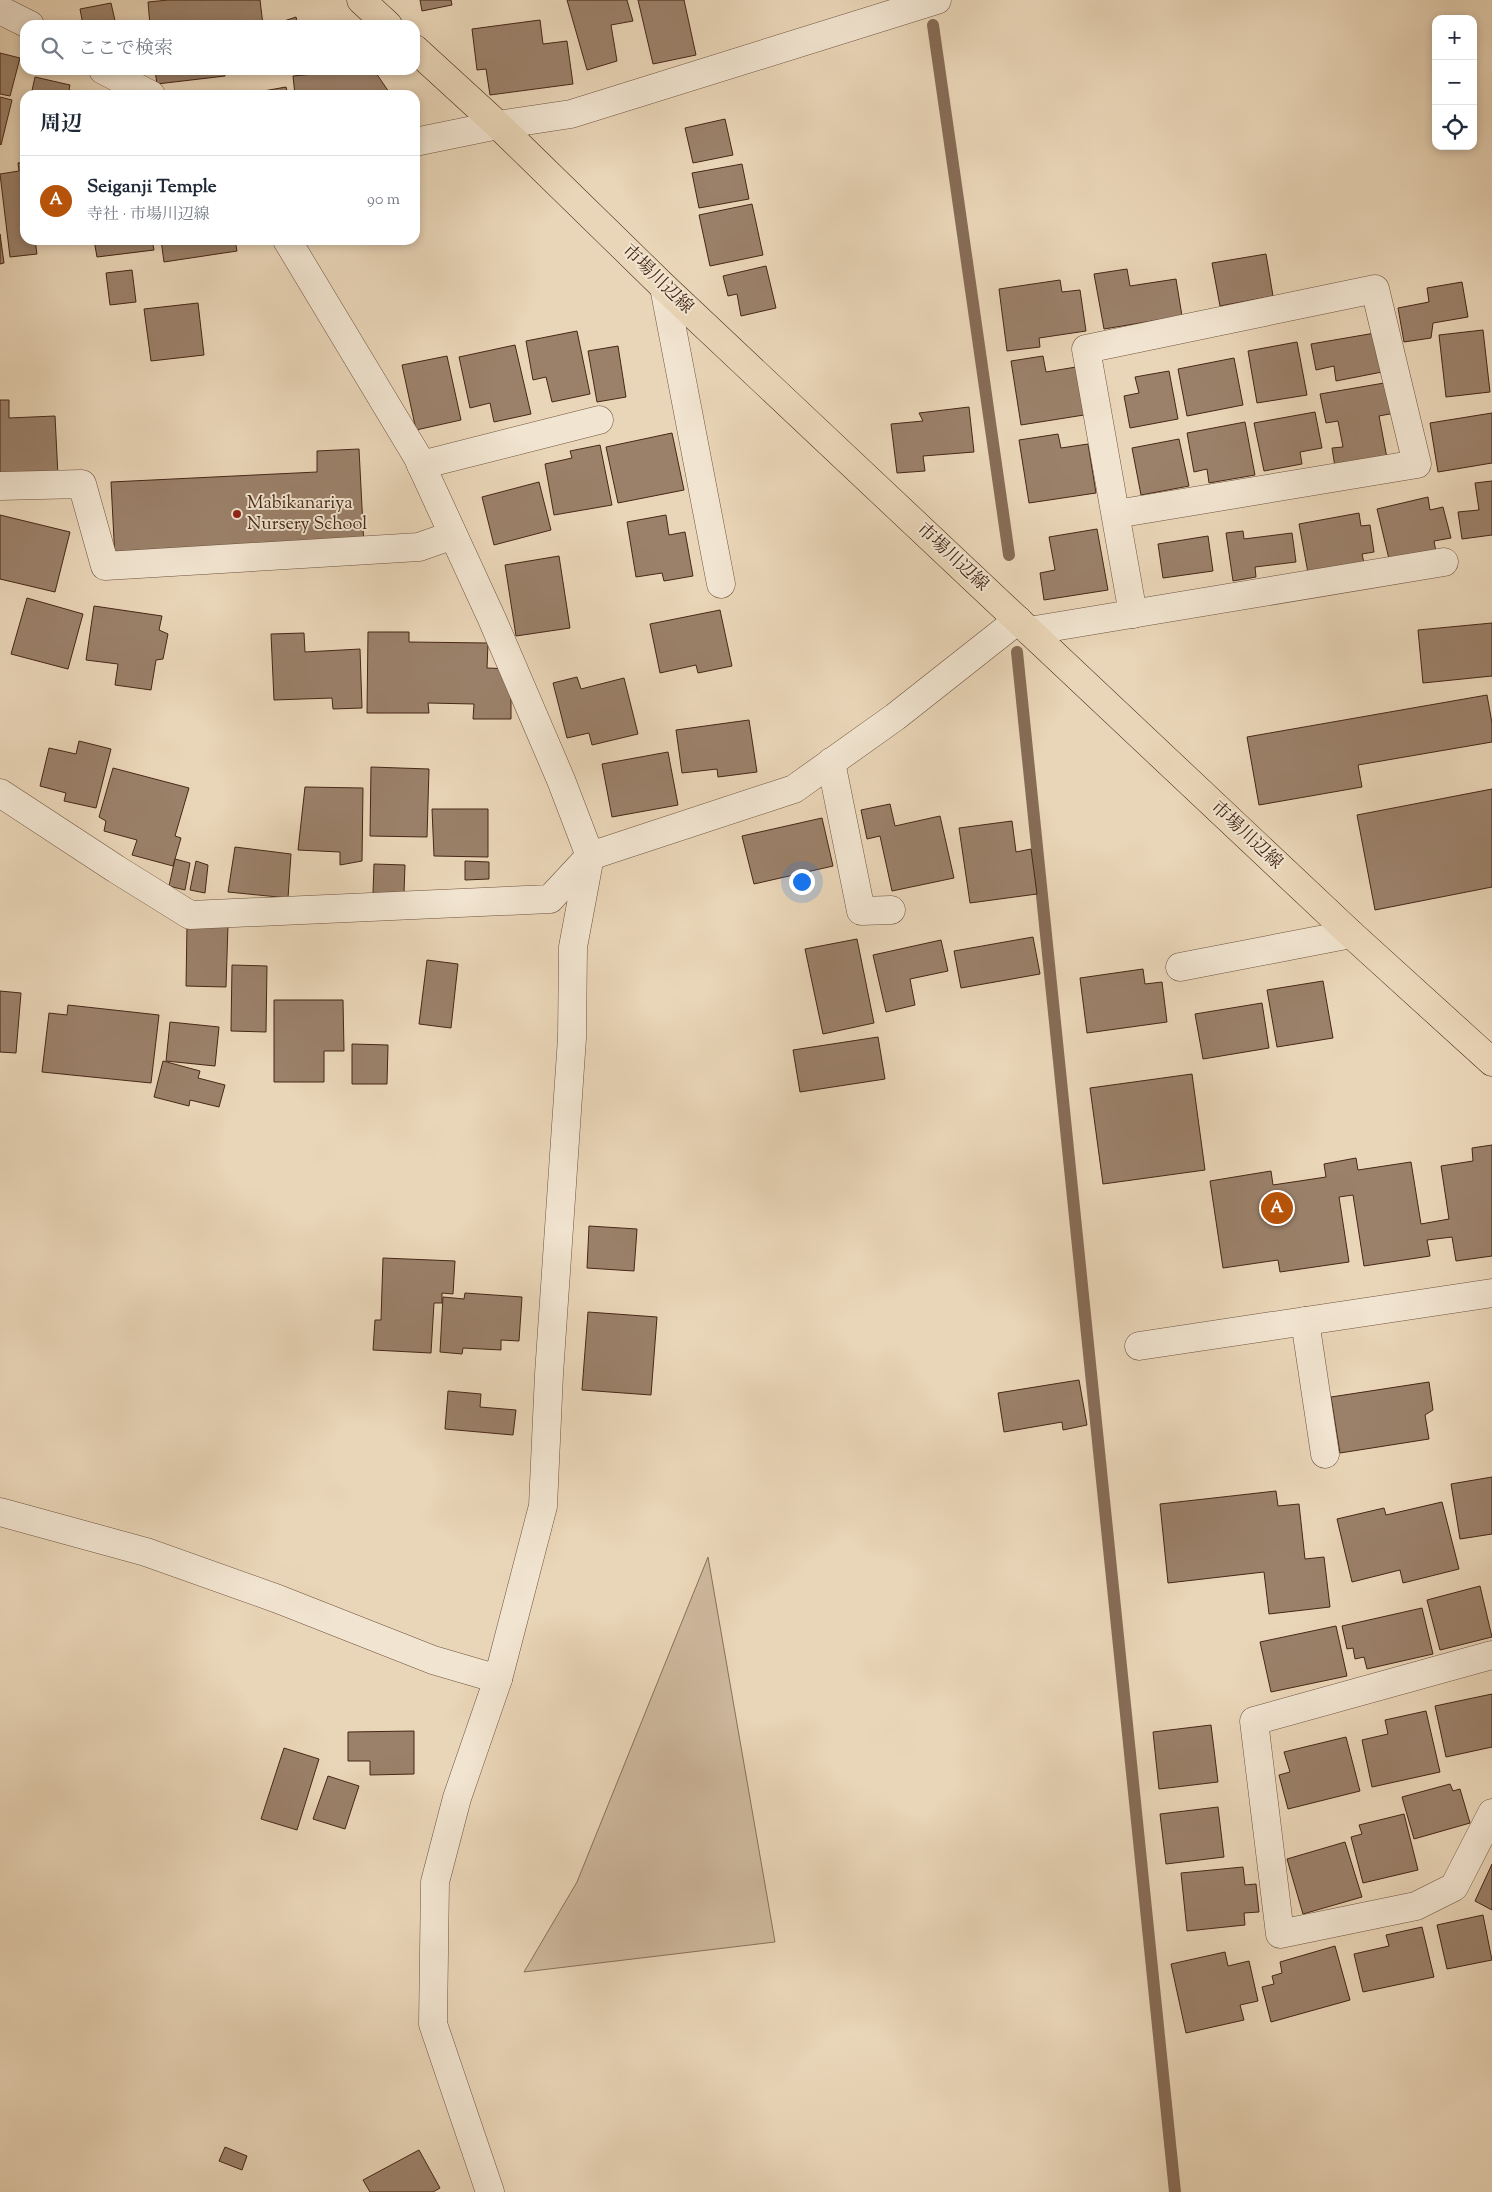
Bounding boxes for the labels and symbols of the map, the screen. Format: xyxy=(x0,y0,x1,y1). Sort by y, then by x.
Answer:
street label: 市場川辺線 xyxy=(616,239,698,321)
place label: Mabikanariya Nursery School xyxy=(247,491,367,538)
marker: Mabikanariya Nursery School xyxy=(231,508,243,520)
street label: 市場川辺線 xyxy=(910,518,994,598)
street label: 市場川辺線 xyxy=(1204,796,1288,876)
your location xyxy=(789,869,815,895)
pin: A xyxy=(1261,1189,1293,1227)

